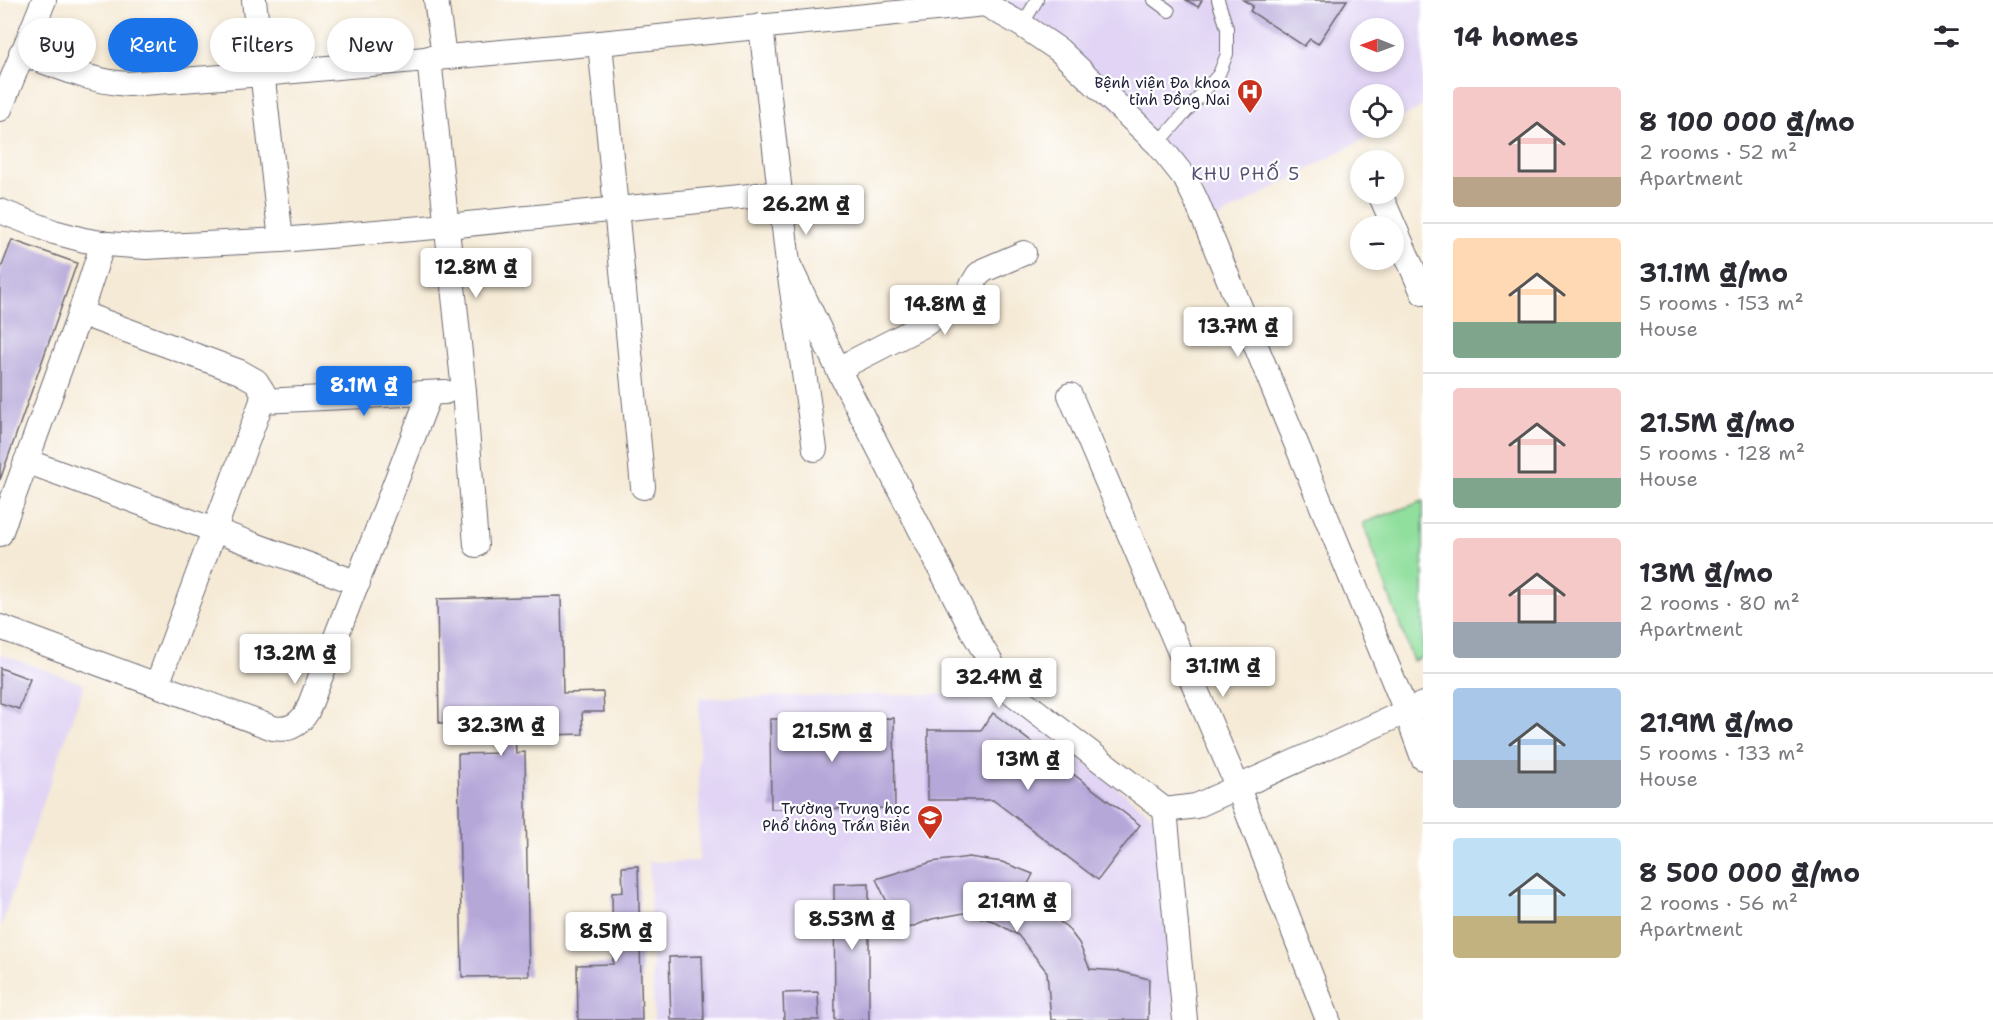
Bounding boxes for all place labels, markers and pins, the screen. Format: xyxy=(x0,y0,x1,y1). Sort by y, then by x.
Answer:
place label: Bệnh viện Đa khoa tỉnh Đồng Nai xyxy=(1094,73,1231,110)
hospital icon: Bệnh viện Đa khoa tỉnh Đồng Nai xyxy=(1235,77,1265,115)
pin: 26.2M ₫ xyxy=(751,185,861,236)
pin: 12.8M ₫ xyxy=(421,248,531,299)
pin: 14.8M ₫ xyxy=(890,285,1000,336)
pin: 13.7M ₫ xyxy=(1183,307,1293,358)
pin: 8.1M ₫ xyxy=(315,366,413,417)
pin: 13.2M ₫ xyxy=(240,634,350,685)
pin: 31.1M ₫ xyxy=(1168,647,1278,698)
pin: 32.4M ₫ xyxy=(944,658,1054,709)
pin: 32.3M ₫ xyxy=(446,706,556,757)
pin: 21.5M ₫ xyxy=(777,712,887,763)
pin: 13M ₫ xyxy=(986,740,1070,791)
place label: Trường Trung học Phổ thông Trấn Biên xyxy=(762,799,910,836)
school or university icon: Trường Trung học Phổ thông Trấn Biên xyxy=(915,803,945,841)
pin: 21.9M ₫ xyxy=(962,882,1072,933)
pin: 8.53M ₫ xyxy=(797,900,907,951)
pin: 8.5M ₫ xyxy=(567,912,665,963)

